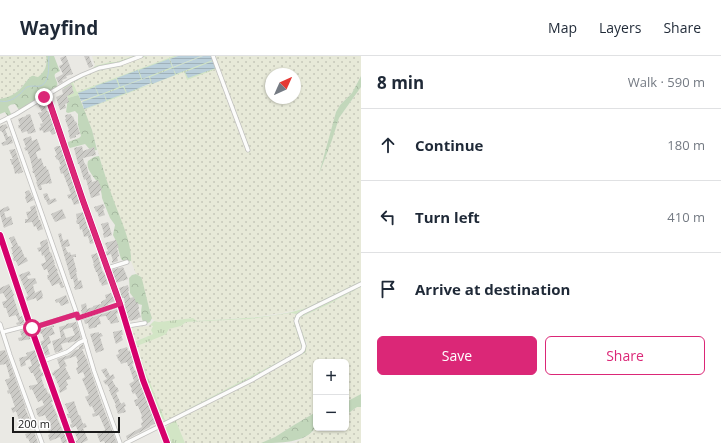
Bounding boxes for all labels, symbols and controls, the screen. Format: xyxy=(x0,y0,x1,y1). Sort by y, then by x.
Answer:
text: Wayfind xyxy=(20,15,98,41)
text: Map xyxy=(548,18,577,37)
text: Layers xyxy=(599,18,641,37)
text: Share xyxy=(663,18,701,37)
north arrow xyxy=(265,68,301,104)
text: 8 min xyxy=(377,71,424,94)
text: Walk · 590 m xyxy=(628,73,705,91)
route end xyxy=(35,88,53,106)
icon: ahead xyxy=(377,134,399,156)
text: Continue xyxy=(415,135,483,155)
text: 180 m xyxy=(667,136,705,154)
icon: left xyxy=(377,206,399,228)
text: Turn left xyxy=(415,207,480,227)
text: 410 m xyxy=(667,208,705,226)
icon: arrive xyxy=(377,278,399,300)
text: Arrive at destination xyxy=(415,279,570,299)
route start xyxy=(23,319,41,337)
button: Save xyxy=(377,336,537,375)
button: Share xyxy=(545,336,705,375)
map controls xyxy=(313,359,349,431)
button: + xyxy=(313,359,349,395)
button: − xyxy=(313,395,349,431)
scale bar xyxy=(12,415,120,434)
text: 200 m xyxy=(18,416,50,431)

